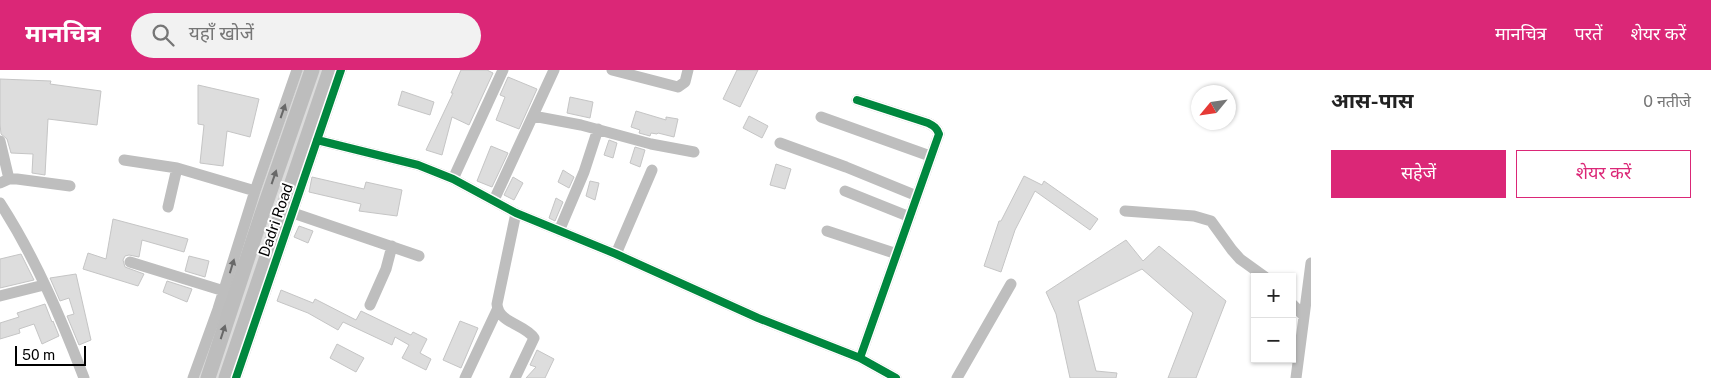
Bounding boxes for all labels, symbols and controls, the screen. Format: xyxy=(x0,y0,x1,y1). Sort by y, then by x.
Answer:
search box xyxy=(131,13,481,58)
text: मानचित्र xyxy=(25,19,101,47)
icon: search xyxy=(149,21,177,49)
text: यहाँ खोजें xyxy=(189,22,254,44)
text: मानचित्र xyxy=(1495,23,1547,44)
text: परतें xyxy=(1575,23,1602,44)
text: शेयर करें xyxy=(1630,23,1686,44)
north arrow xyxy=(1191,85,1236,130)
text: आस-पास xyxy=(1331,88,1413,113)
text: 0 नतीजे xyxy=(1643,92,1691,111)
one-way arrow xyxy=(280,104,287,119)
button: सहेजें xyxy=(1331,150,1506,198)
button: शेयर करें xyxy=(1516,150,1691,198)
one-way arrow xyxy=(271,170,279,185)
street label: Dadri Road xyxy=(255,181,296,259)
one-way arrow xyxy=(228,258,236,273)
map controls xyxy=(1251,273,1296,363)
button: + xyxy=(1251,273,1296,318)
button: − xyxy=(1251,318,1296,363)
one-way arrow xyxy=(220,324,227,339)
scale bar xyxy=(15,343,86,366)
text: 50 m xyxy=(22,347,55,363)

